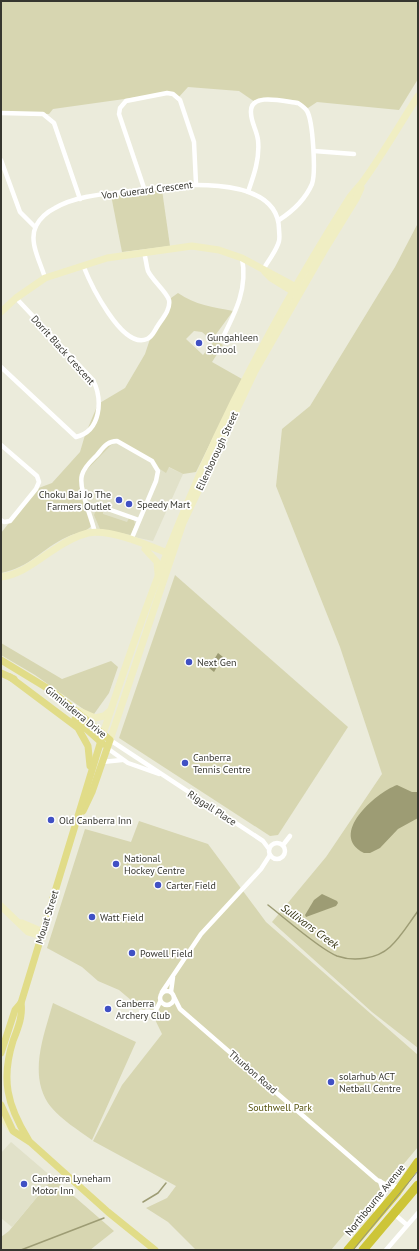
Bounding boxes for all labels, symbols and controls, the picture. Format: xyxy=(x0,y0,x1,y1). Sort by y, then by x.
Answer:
street label: Von Guerard Crescent xyxy=(100,178,194,202)
street label: Dorrit Black Crescent xyxy=(28,312,98,388)
place label: Gungahleen School xyxy=(207,331,258,356)
marker: Gungahleen School xyxy=(194,338,204,348)
street label: Ellenborough Street xyxy=(193,409,241,493)
place label: Choku Bai Jo The Farmers Outlet xyxy=(39,488,112,513)
marker: Choku Bai Jo The Farmers Outlet xyxy=(114,495,124,505)
place label: Speedy Mart xyxy=(137,498,191,511)
marker: Speedy Mart xyxy=(124,499,134,509)
place label: Next Gen xyxy=(197,656,236,669)
marker: Next Gen xyxy=(184,657,194,667)
street label: Ginninderra Drive xyxy=(43,683,109,741)
place label: Canberra Tennis Centre xyxy=(193,751,251,776)
marker: Canberra Tennis Centre xyxy=(180,758,190,768)
street label: Riggall Place xyxy=(185,787,239,829)
place label: Old Canberra Inn xyxy=(59,814,132,827)
marker: Old Canberra Inn xyxy=(46,815,56,825)
place label: National Hockey Centre xyxy=(124,852,185,877)
marker: National Hockey Centre xyxy=(111,859,121,869)
place label: Carter Field xyxy=(166,879,216,892)
marker: Carter Field xyxy=(153,880,163,890)
street label: Mouat Street xyxy=(33,888,61,945)
water label: Sullivans Creek xyxy=(279,901,342,952)
place label: Watt Field xyxy=(100,911,144,924)
marker: Watt Field xyxy=(87,912,97,922)
place label: Powell Field xyxy=(140,947,193,960)
marker: Powell Field xyxy=(127,948,137,958)
place label: Canberra Archery Club xyxy=(116,997,170,1022)
marker: Canberra Archery Club xyxy=(103,1004,113,1014)
street label: Thurbon Road xyxy=(226,1047,280,1097)
place label: solarhub ACT Netball Centre xyxy=(339,1070,401,1095)
marker: solarhub ACT Netball Centre xyxy=(326,1077,336,1087)
park label: Southwell Park xyxy=(248,1101,312,1114)
street label: Northbourne Avenue xyxy=(342,1162,408,1238)
place label: Canberra Lyneham Motor Inn xyxy=(32,1172,111,1197)
marker: Canberra Lyneham Motor Inn xyxy=(19,1179,29,1189)

